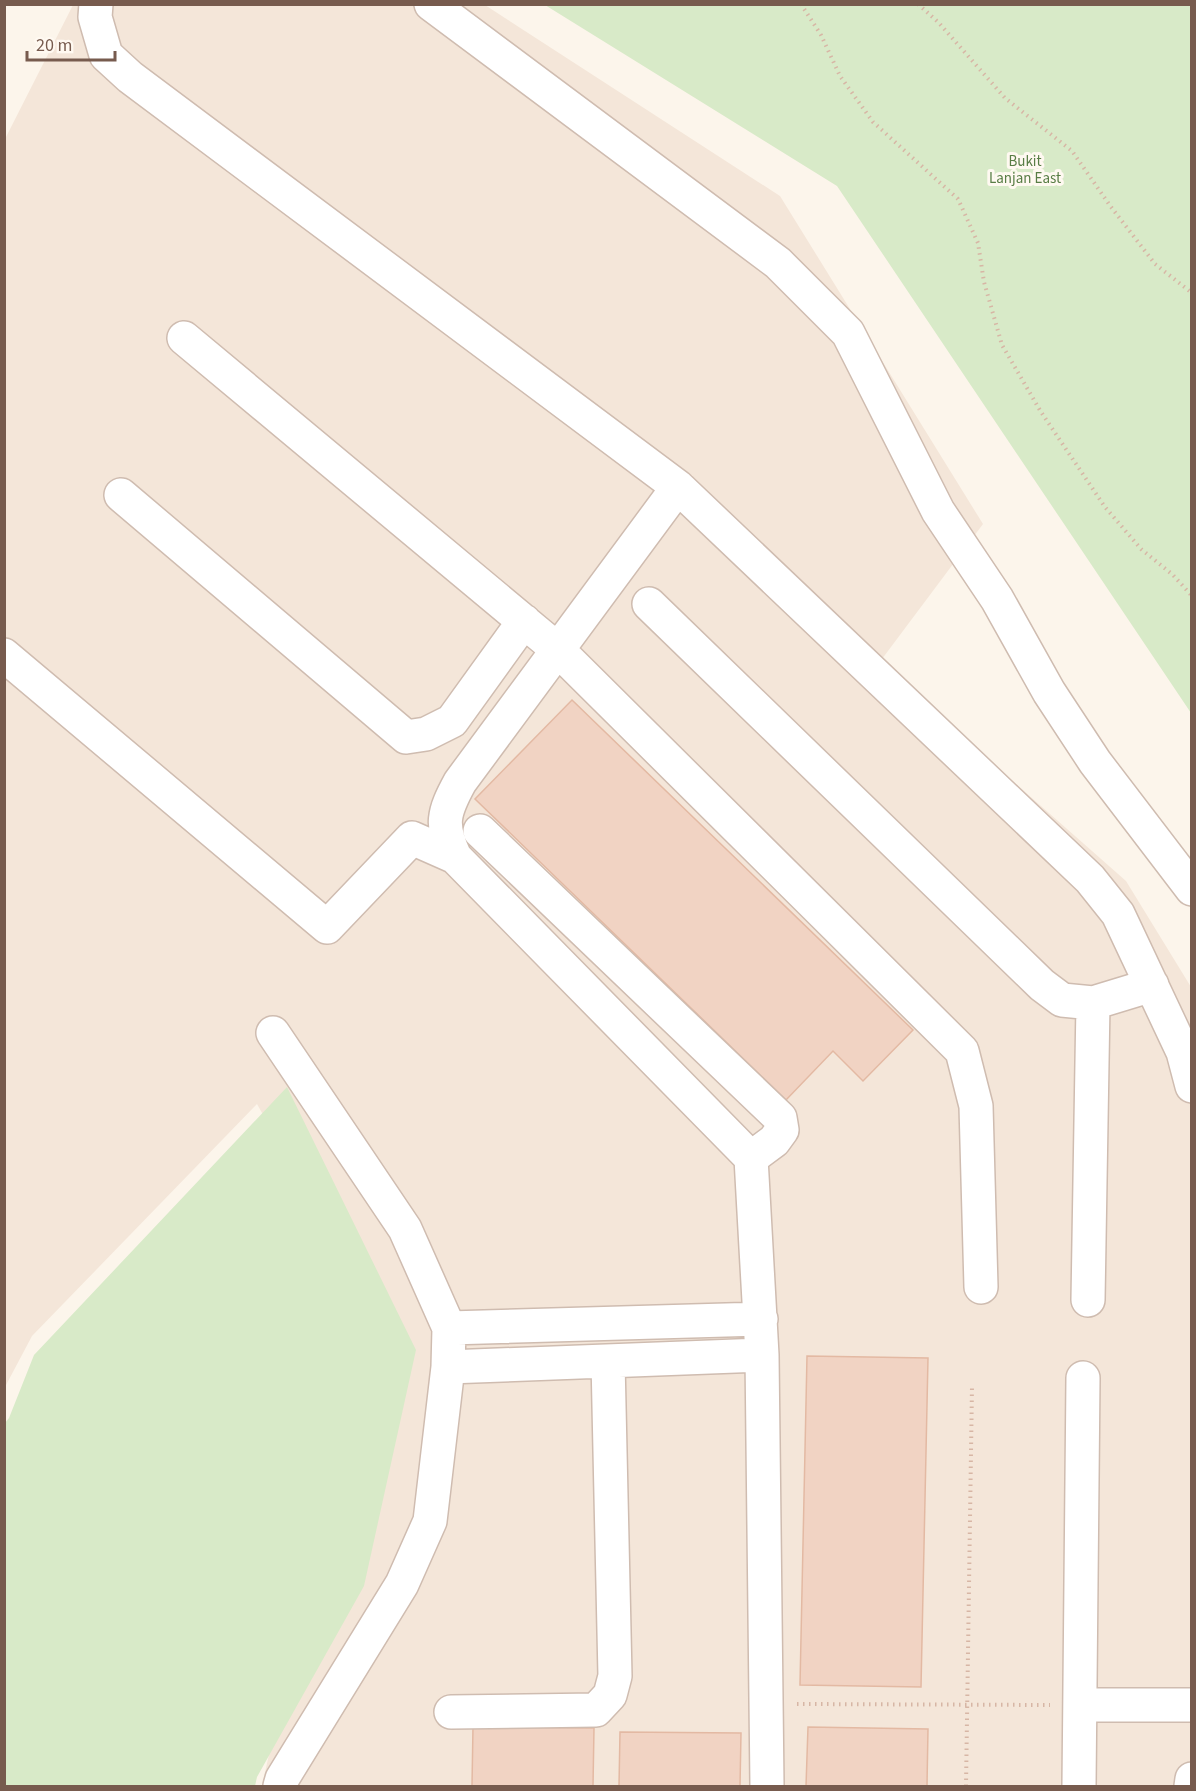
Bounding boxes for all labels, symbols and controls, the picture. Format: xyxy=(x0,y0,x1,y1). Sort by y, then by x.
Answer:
scale bar xyxy=(27,24,116,62)
text: 20 m xyxy=(36,33,72,58)
park label: Bukit Lanjan East xyxy=(989,151,1061,189)

